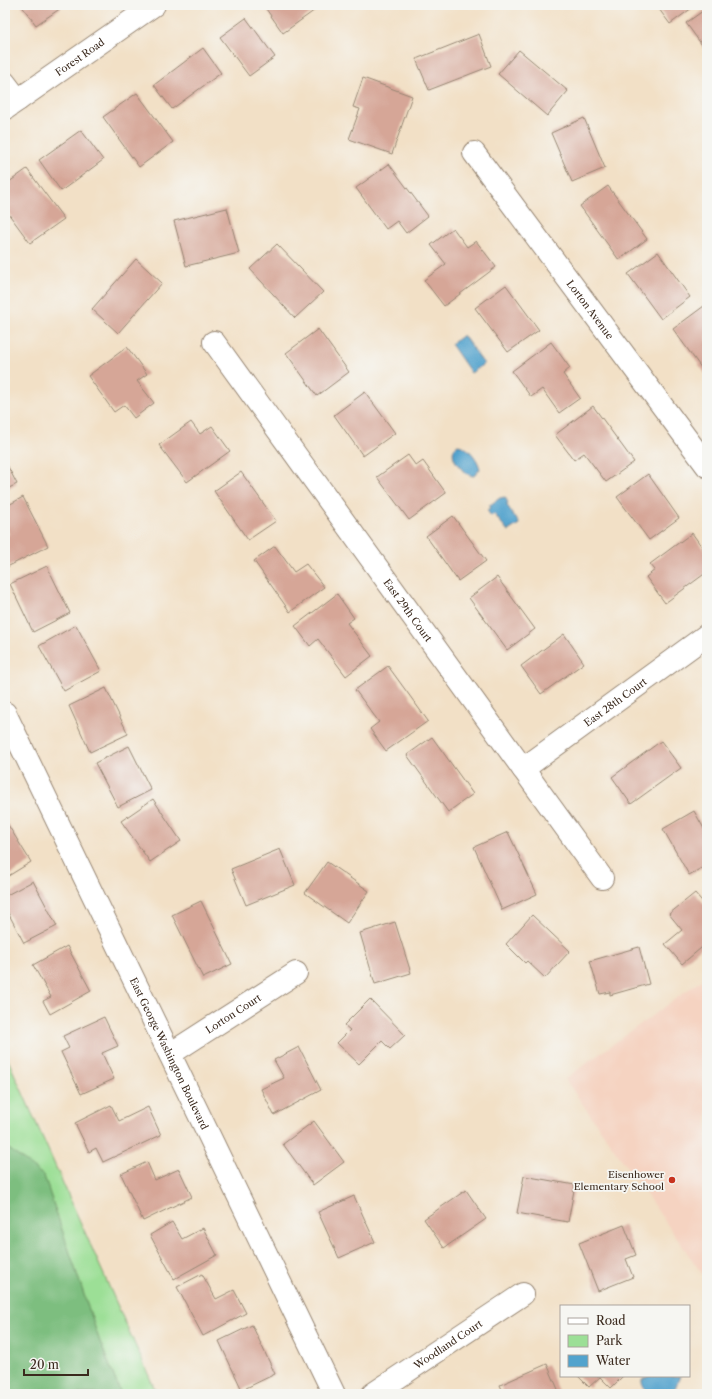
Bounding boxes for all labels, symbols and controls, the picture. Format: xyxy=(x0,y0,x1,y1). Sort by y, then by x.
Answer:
street label: Forest Road xyxy=(53,36,107,79)
street label: Lorton Avenue xyxy=(564,277,617,342)
street label: East 29th Court xyxy=(381,576,435,645)
street label: East 28th Court xyxy=(581,675,650,730)
street label: East George Washington Boulevard xyxy=(127,975,211,1132)
street label: Lorton Court xyxy=(203,991,264,1036)
place label: Eisenhower Elementary School xyxy=(574,1168,665,1193)
marker: Eisenhower Elementary School xyxy=(667,1175,677,1185)
legend xyxy=(560,1305,690,1377)
text: Road xyxy=(596,1313,626,1328)
street label: Woodland Court xyxy=(411,1317,485,1373)
text: Park xyxy=(596,1333,623,1348)
scale bar xyxy=(24,1351,88,1377)
text: Water xyxy=(595,1353,630,1368)
text: 20 m xyxy=(30,1357,59,1372)

